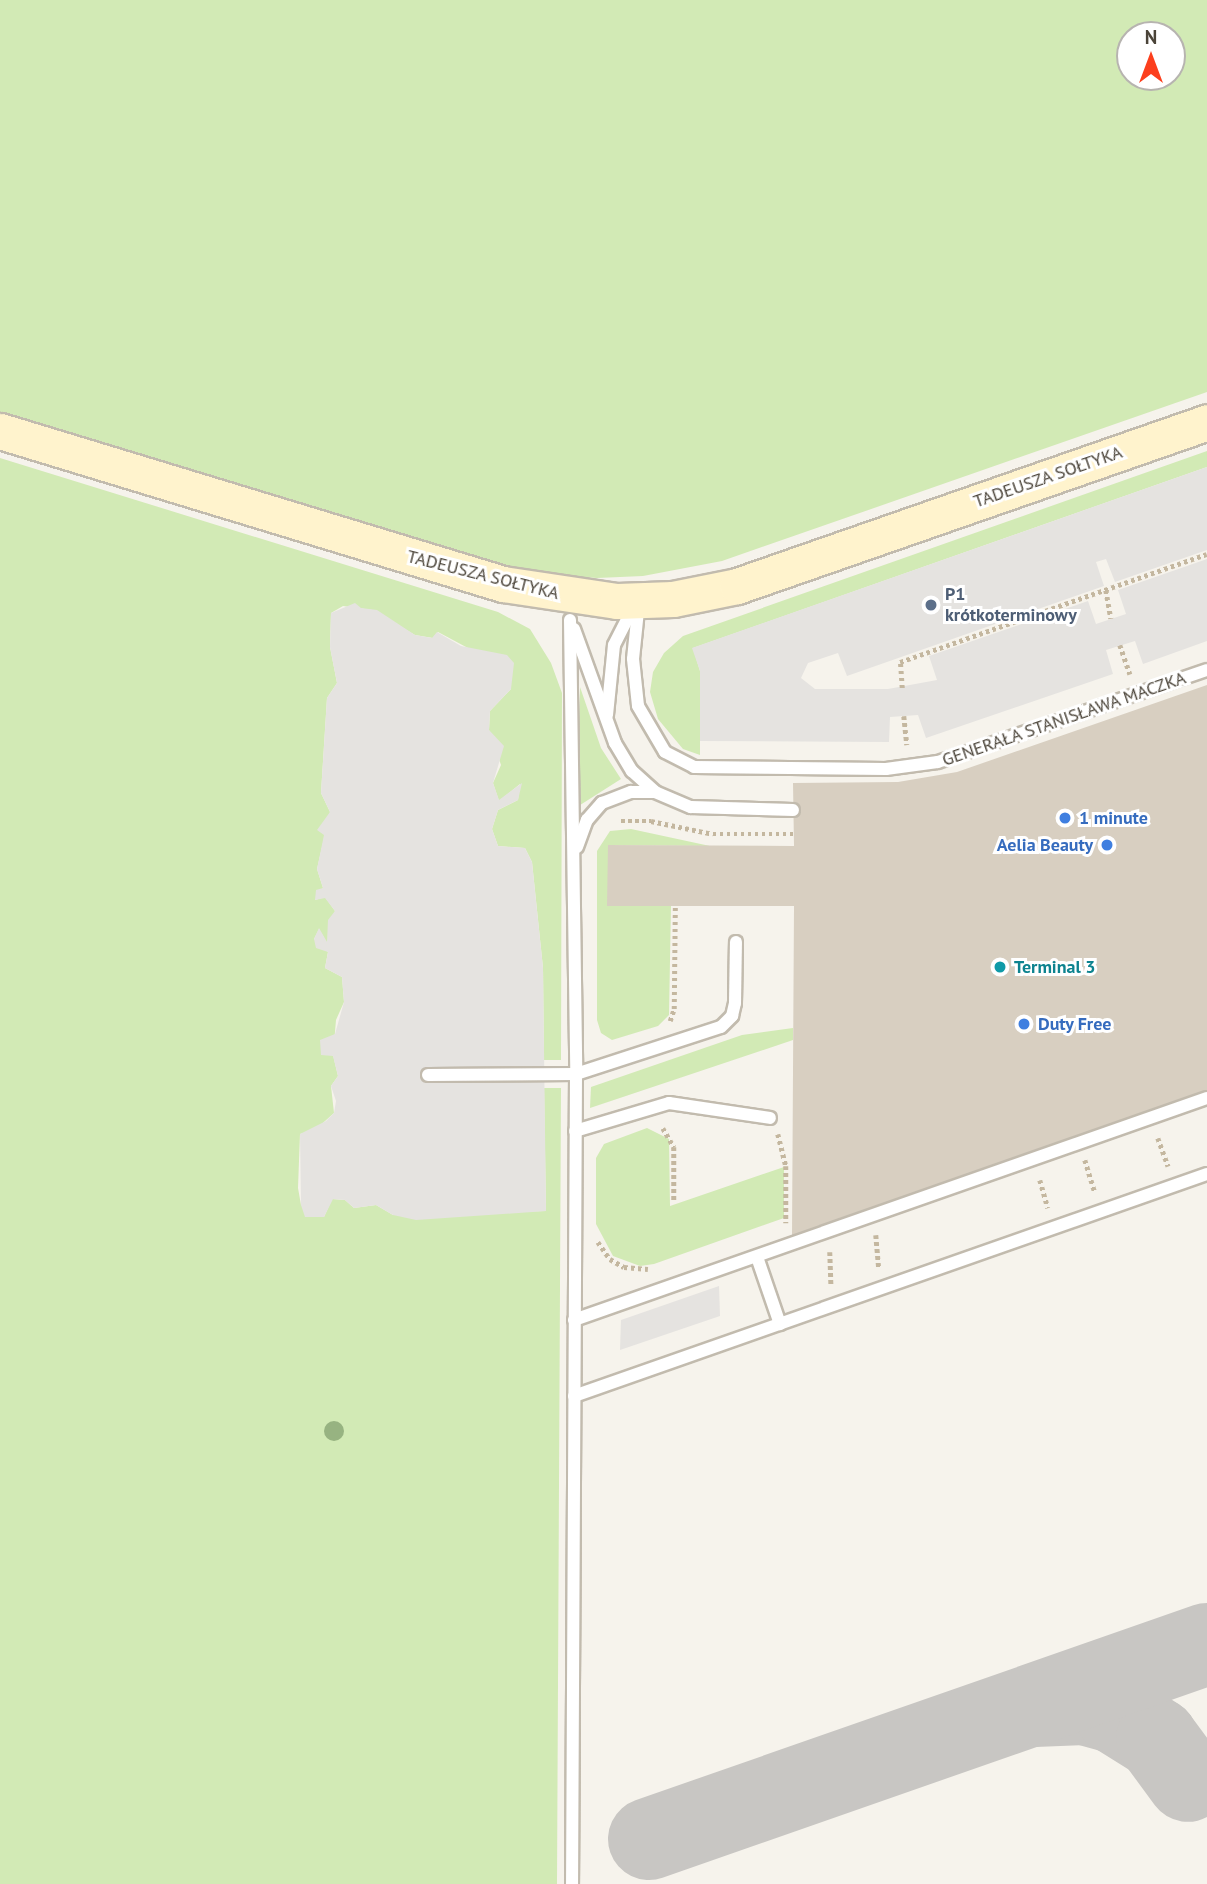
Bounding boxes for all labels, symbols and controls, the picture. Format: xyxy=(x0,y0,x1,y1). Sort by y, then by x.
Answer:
north arrow xyxy=(1116,21,1186,91)
text: N xyxy=(1145,25,1157,49)
street label: TADEUSZA SOŁTYKA xyxy=(970,441,1126,513)
street label: TADEUSZA SOŁTYKA xyxy=(404,546,562,604)
place label: P1 krótkoterminowy xyxy=(945,584,1077,626)
marker: P1 krótkoterminowy xyxy=(923,597,939,613)
street label: GENERAŁA STANISŁAWA MACZKA xyxy=(939,667,1189,771)
place label: 1 minute xyxy=(1079,807,1148,829)
marker: 1 minute xyxy=(1057,810,1073,826)
place label: Aelia Beauty xyxy=(997,834,1093,856)
marker: Aelia Beauty xyxy=(1099,837,1115,853)
place label: Terminal 3 xyxy=(1014,956,1096,978)
marker: Terminal 3 xyxy=(992,959,1008,975)
place label: Duty Free xyxy=(1038,1013,1112,1035)
marker: Duty Free xyxy=(1016,1016,1032,1032)

